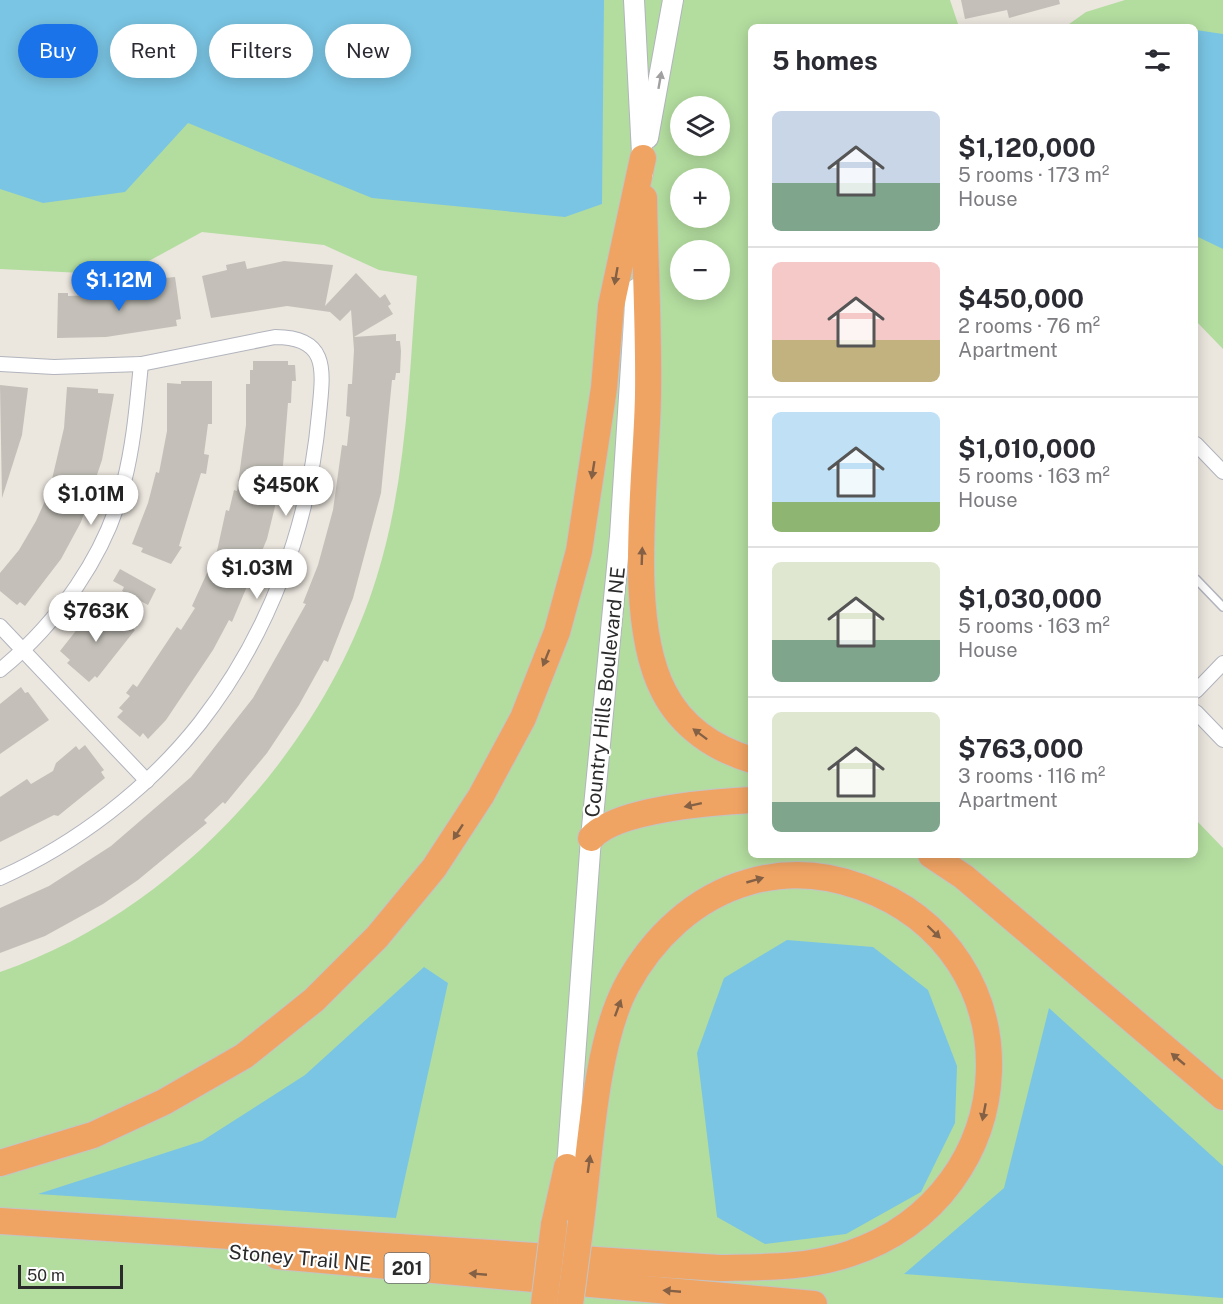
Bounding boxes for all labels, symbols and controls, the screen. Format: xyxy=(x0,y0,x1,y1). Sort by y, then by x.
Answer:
chip: Buy xyxy=(18,24,98,78)
chip: Rent xyxy=(110,24,197,78)
chip: Filters xyxy=(209,24,313,78)
chip: New xyxy=(325,24,411,78)
icon: filters xyxy=(1141,44,1174,77)
text: 5 homes xyxy=(772,45,878,76)
one-way arrow xyxy=(656,70,665,89)
map controls xyxy=(670,96,730,300)
button: layers xyxy=(670,96,730,156)
text: $1,120,000 xyxy=(958,132,1096,163)
icon: home xyxy=(820,135,892,207)
text: 5 rooms · 173 m² xyxy=(958,163,1109,187)
button: + xyxy=(670,168,730,228)
text: House xyxy=(958,187,1018,211)
button: − xyxy=(670,240,730,300)
pin: $1.12M xyxy=(70,261,168,312)
one-way arrow xyxy=(611,267,620,286)
text: $1.12M xyxy=(85,268,153,292)
text: $450,000 xyxy=(958,283,1084,314)
icon: home xyxy=(820,286,892,358)
text: 2 rooms · 76 m² xyxy=(958,314,1100,338)
text: Apartment xyxy=(958,338,1058,362)
text: $1,010,000 xyxy=(958,433,1096,464)
icon: home xyxy=(820,436,892,508)
one-way arrow xyxy=(588,460,597,479)
text: 5 rooms · 163 m² xyxy=(958,464,1110,488)
pin: $450K xyxy=(244,466,328,517)
text: $450K xyxy=(252,473,320,497)
pin: $1.01M xyxy=(42,475,140,526)
text: $1.01M xyxy=(57,482,125,506)
text: House xyxy=(958,488,1018,512)
one-way arrow xyxy=(637,546,647,565)
pin: $1.03M xyxy=(208,549,306,600)
text: $1.03M xyxy=(221,556,293,580)
street label: Country Hills Boulevard NE xyxy=(580,565,630,819)
text: $1,030,000 xyxy=(958,583,1102,614)
icon: home xyxy=(820,586,892,658)
pin: $763K xyxy=(54,592,138,643)
text: $763K xyxy=(63,599,129,623)
text: 5 rooms · 163 m² xyxy=(958,614,1110,638)
text: House xyxy=(958,638,1018,662)
one-way arrow xyxy=(541,650,551,668)
one-way arrow xyxy=(692,728,708,740)
text: $763,000 xyxy=(958,733,1083,764)
icon: home xyxy=(820,736,892,808)
text: 3 rooms · 116 m² xyxy=(958,764,1105,788)
text: Apartment xyxy=(958,788,1058,812)
one-way arrow xyxy=(684,801,703,810)
one-way arrow xyxy=(452,823,464,839)
one-way arrow xyxy=(746,875,764,884)
one-way arrow xyxy=(926,925,941,939)
one-way arrow xyxy=(614,999,623,1017)
one-way arrow xyxy=(1171,1052,1186,1066)
one-way arrow xyxy=(979,1103,988,1122)
one-way arrow xyxy=(584,1155,593,1174)
street label: Stoney Trail NE xyxy=(228,1240,372,1276)
road number: 201 xyxy=(384,1253,430,1283)
scale bar xyxy=(18,1262,123,1290)
text: 50 m xyxy=(27,1266,65,1285)
one-way arrow xyxy=(469,1269,488,1279)
one-way arrow xyxy=(663,1287,682,1296)

